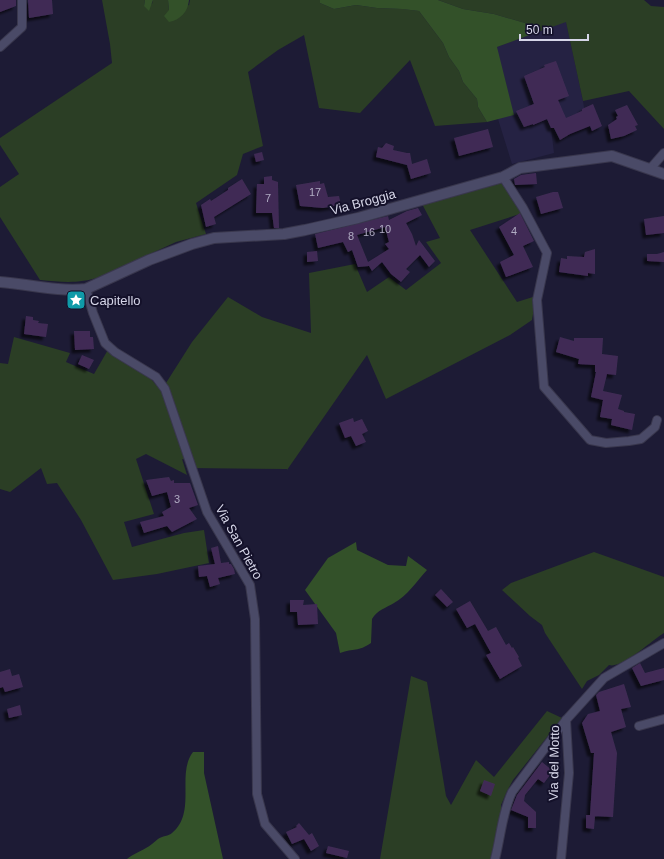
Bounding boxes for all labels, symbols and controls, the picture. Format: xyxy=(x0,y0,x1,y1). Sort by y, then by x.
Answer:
scale bar xyxy=(520,16,588,42)
text: 50 m xyxy=(526,23,553,37)
house number: 17 xyxy=(309,186,321,198)
street label: Via Broggia xyxy=(329,186,398,218)
house number: 7 xyxy=(265,192,271,204)
house number: 10 xyxy=(379,223,391,235)
house number: 4 xyxy=(511,225,517,237)
house number: 16 xyxy=(363,226,375,238)
house number: 8 xyxy=(348,230,354,242)
place icon: Capitello xyxy=(65,289,87,311)
place label: Capitello xyxy=(90,293,141,308)
house number: 3 xyxy=(174,493,180,505)
street label: Via San Pietro xyxy=(212,502,266,582)
street label: Via del Motto xyxy=(546,725,562,801)

